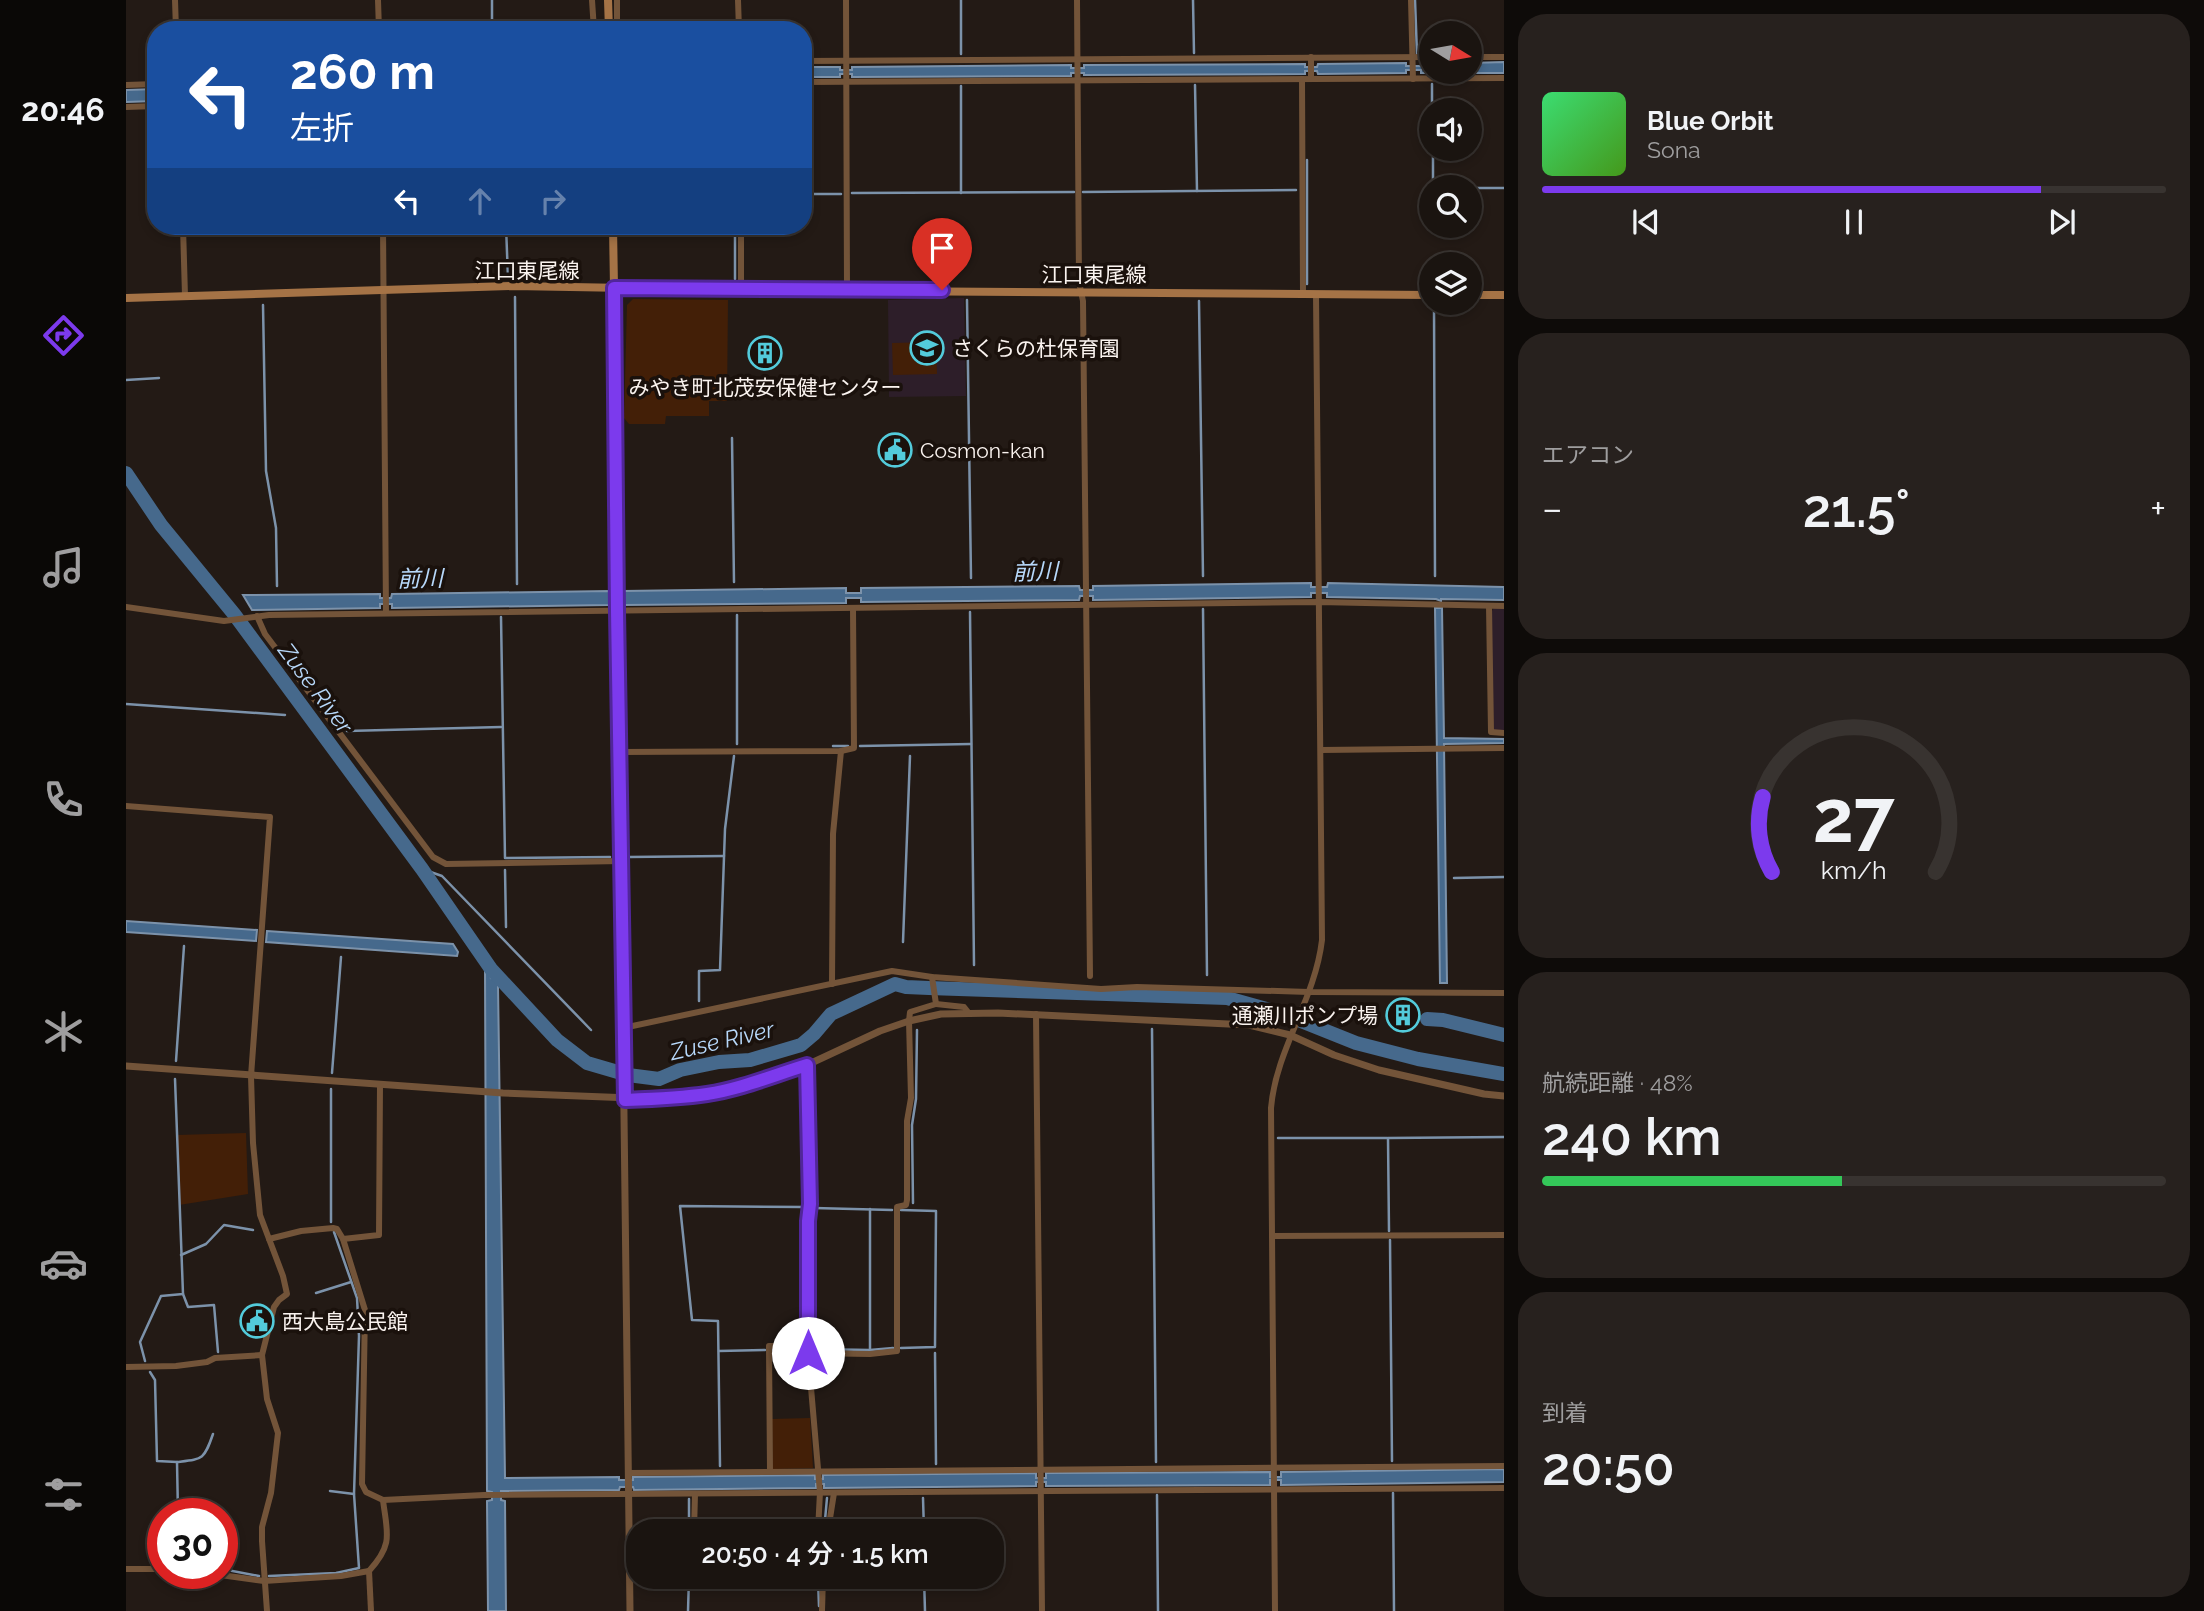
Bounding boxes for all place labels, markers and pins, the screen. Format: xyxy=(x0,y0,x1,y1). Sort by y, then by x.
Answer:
pin xyxy=(912,218,972,290)
school or university icon: さくらの杜保育園 xyxy=(908,329,946,367)
building icon: みやき町北茂安保健センター xyxy=(746,334,784,372)
place label: さくらの杜保育園 xyxy=(952,336,1120,361)
place label: みやき町北茂安保健センター xyxy=(629,375,902,400)
public building icon: Cosmon-kan xyxy=(876,431,914,469)
place label: Cosmon-kan xyxy=(920,438,1045,463)
building icon: 通瀬川ポンプ場 xyxy=(1384,996,1422,1034)
place label: 通瀬川ポンプ場 xyxy=(1232,1003,1378,1028)
public building icon: 西大島公民館 xyxy=(238,1302,276,1340)
place label: 西大島公民館 xyxy=(282,1309,408,1334)

